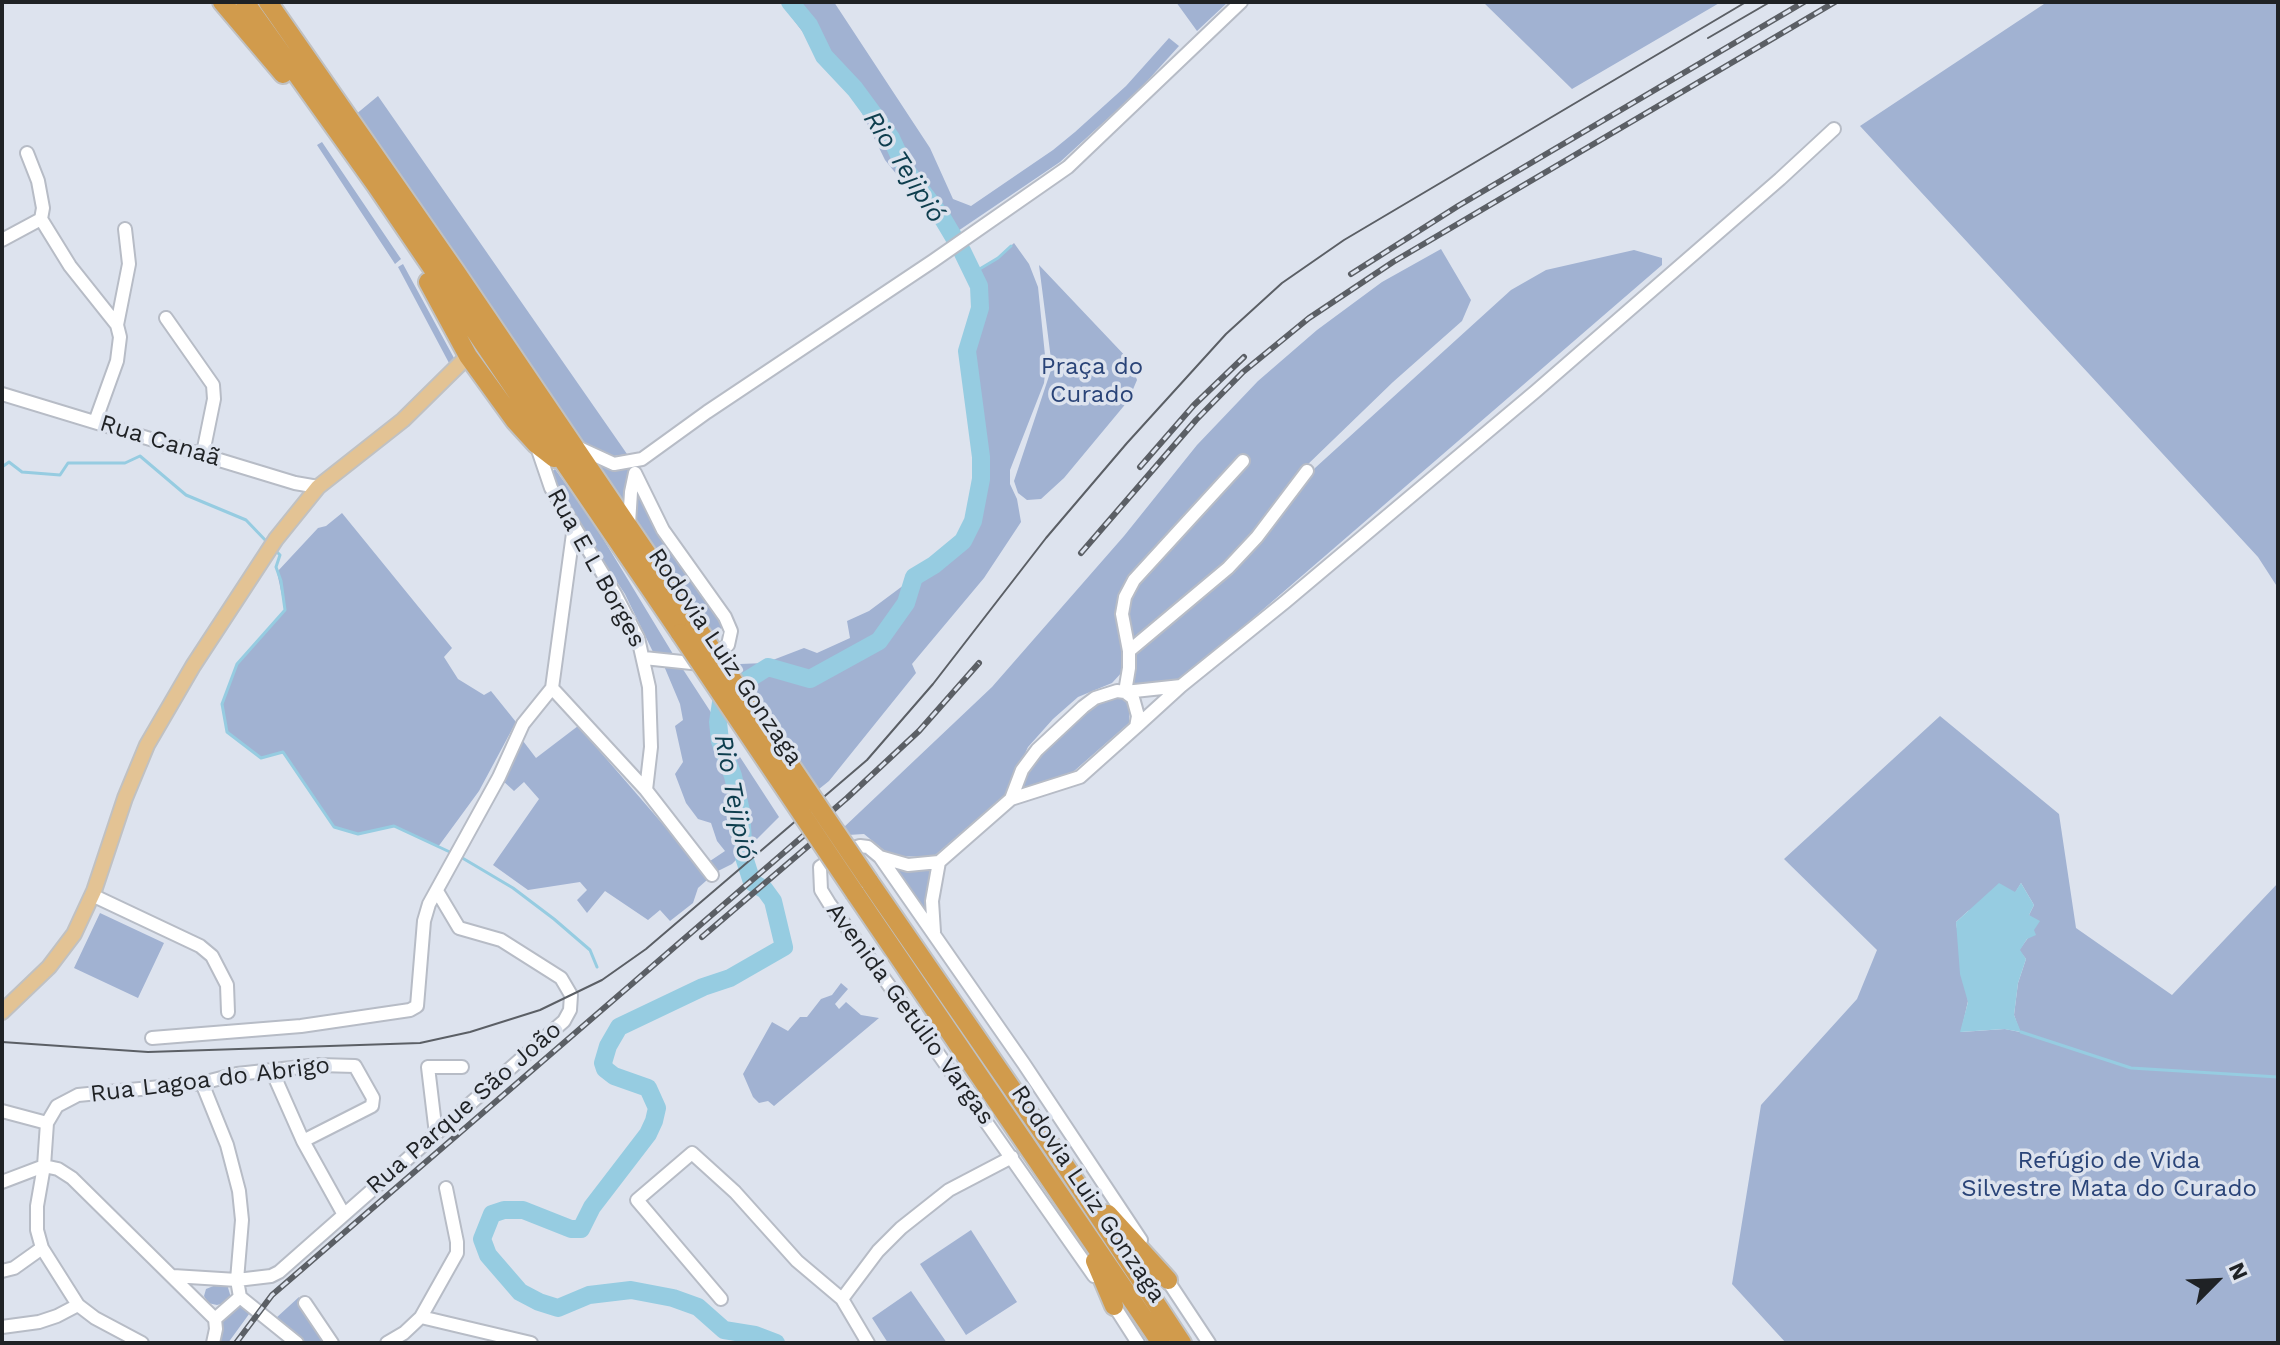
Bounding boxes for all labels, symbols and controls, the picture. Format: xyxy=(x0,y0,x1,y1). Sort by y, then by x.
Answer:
water label: Rio Tejipió xyxy=(856,105,952,229)
park label: Praça do Curado xyxy=(1041,353,1143,409)
street label: Rua Canaã xyxy=(96,409,224,473)
street label: Rua E L Borges xyxy=(541,484,651,652)
street label: Rodovia Luiz Gonzaga xyxy=(642,543,808,771)
water label: Rio Tejipió xyxy=(707,732,761,862)
street label: Avenida Getúlio Vargas xyxy=(820,897,1000,1131)
street label: Rua Parque São João xyxy=(361,1015,567,1201)
street label: Rua Lagoa do Abrigo xyxy=(89,1051,331,1109)
street label: Rodovia Luiz Gonzaga xyxy=(1005,1080,1171,1308)
park label: Refúgio de Vida Silvestre Mata do Curado xyxy=(1961,1147,2257,1203)
north arrow xyxy=(2176,1241,2256,1321)
text: N xyxy=(2224,1258,2253,1284)

